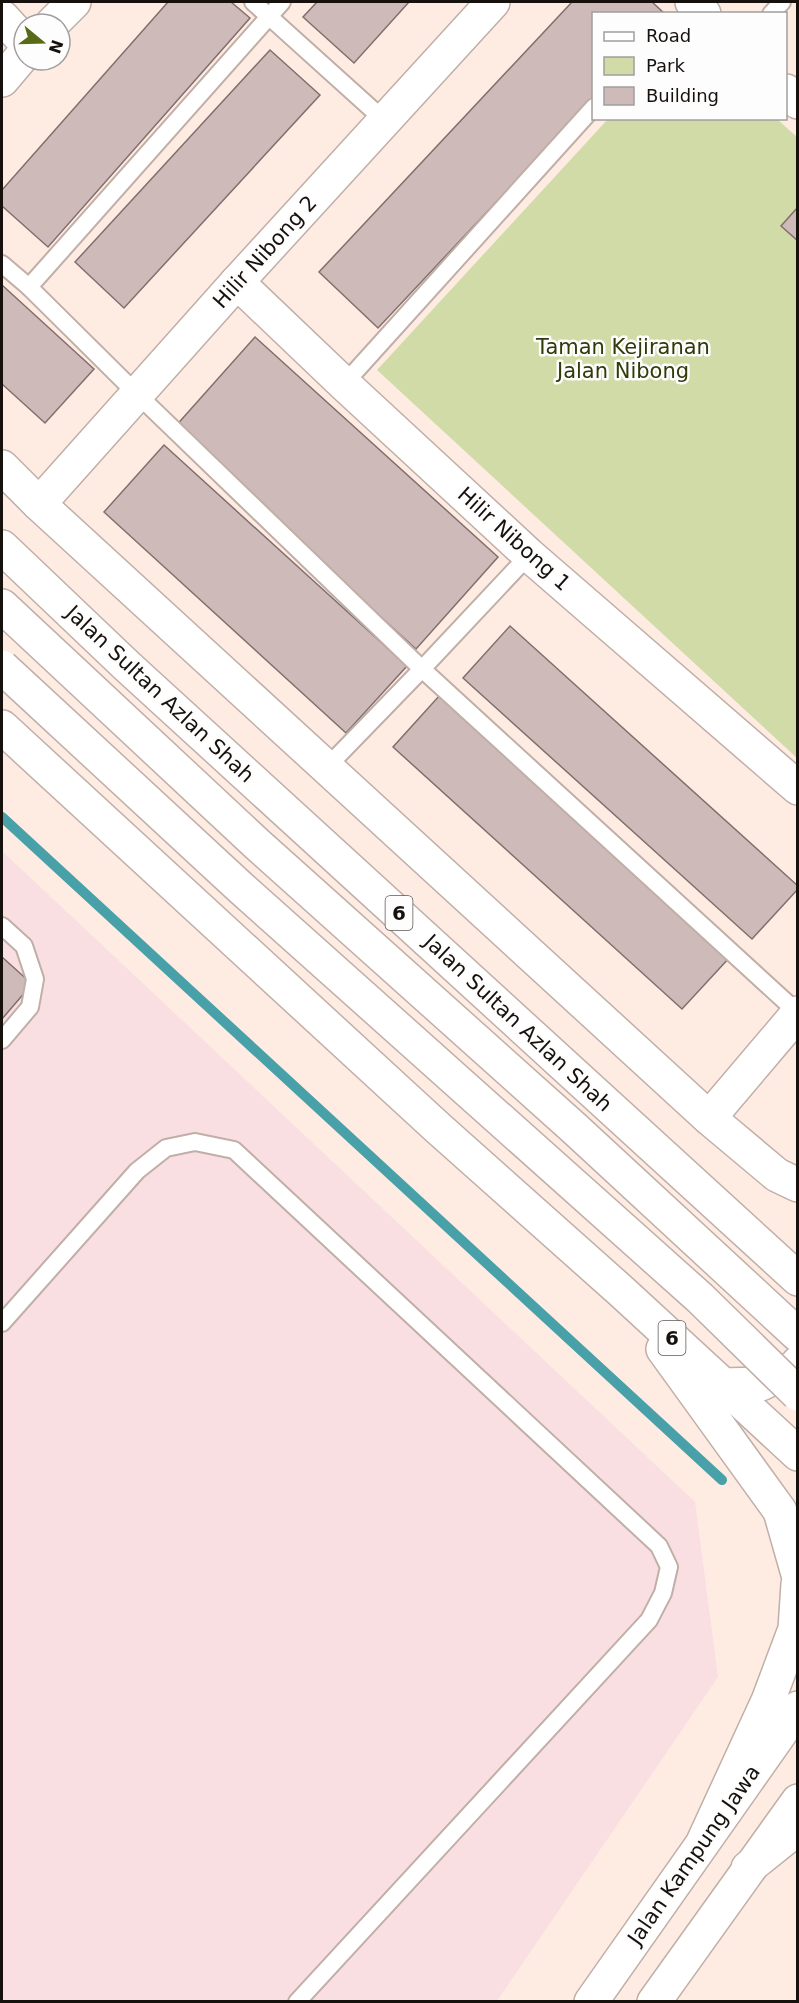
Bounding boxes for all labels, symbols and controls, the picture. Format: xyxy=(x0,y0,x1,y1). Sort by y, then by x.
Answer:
north arrow xyxy=(12,12,72,72)
legend xyxy=(592,12,787,120)
text: Road xyxy=(646,25,691,46)
text: N xyxy=(45,37,67,56)
text: Park xyxy=(646,55,685,76)
text: Building xyxy=(646,85,719,106)
street label: Hilir Nibong 2 xyxy=(208,191,322,313)
park label: Taman Kejiranan Jalan Nibong xyxy=(535,335,710,383)
street label: Hilir Nibong 1 xyxy=(453,482,575,596)
street label: Jalan Sultan Azlan Shah xyxy=(60,599,259,787)
road number: 6 xyxy=(386,896,412,930)
street label: Jalan Sultan Azlan Shah xyxy=(418,928,617,1116)
road number: 6 xyxy=(658,1321,686,1355)
street label: Jalan Kampung Jawa xyxy=(622,1761,765,1951)

